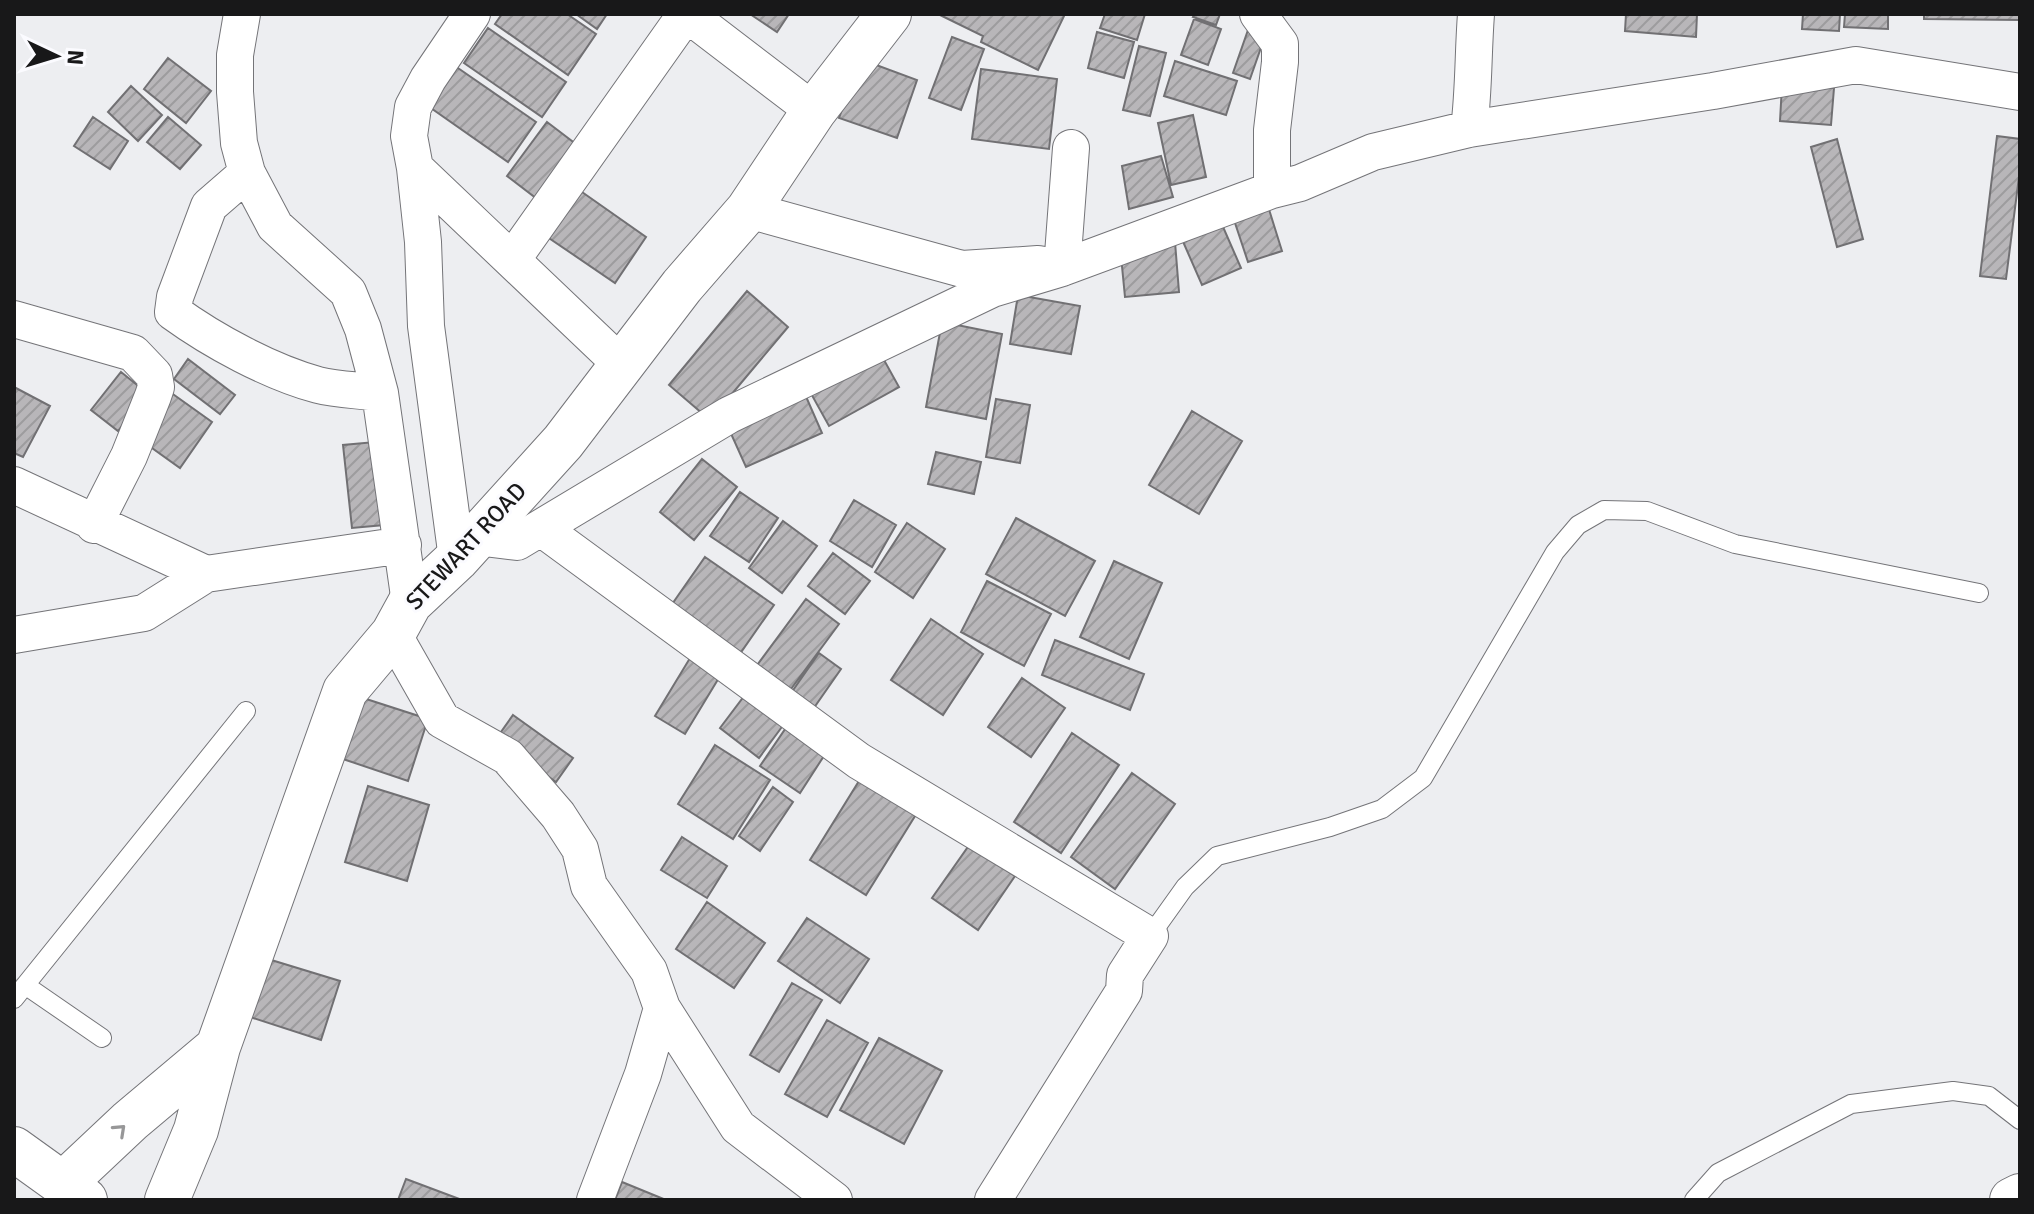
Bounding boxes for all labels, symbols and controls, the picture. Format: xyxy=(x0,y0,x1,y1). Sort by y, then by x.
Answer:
north arrow xyxy=(16,16,96,96)
text: N xyxy=(61,49,89,66)
street label: STEWART ROAD xyxy=(399,476,533,616)
one-way arrow xyxy=(110,1126,125,1140)

